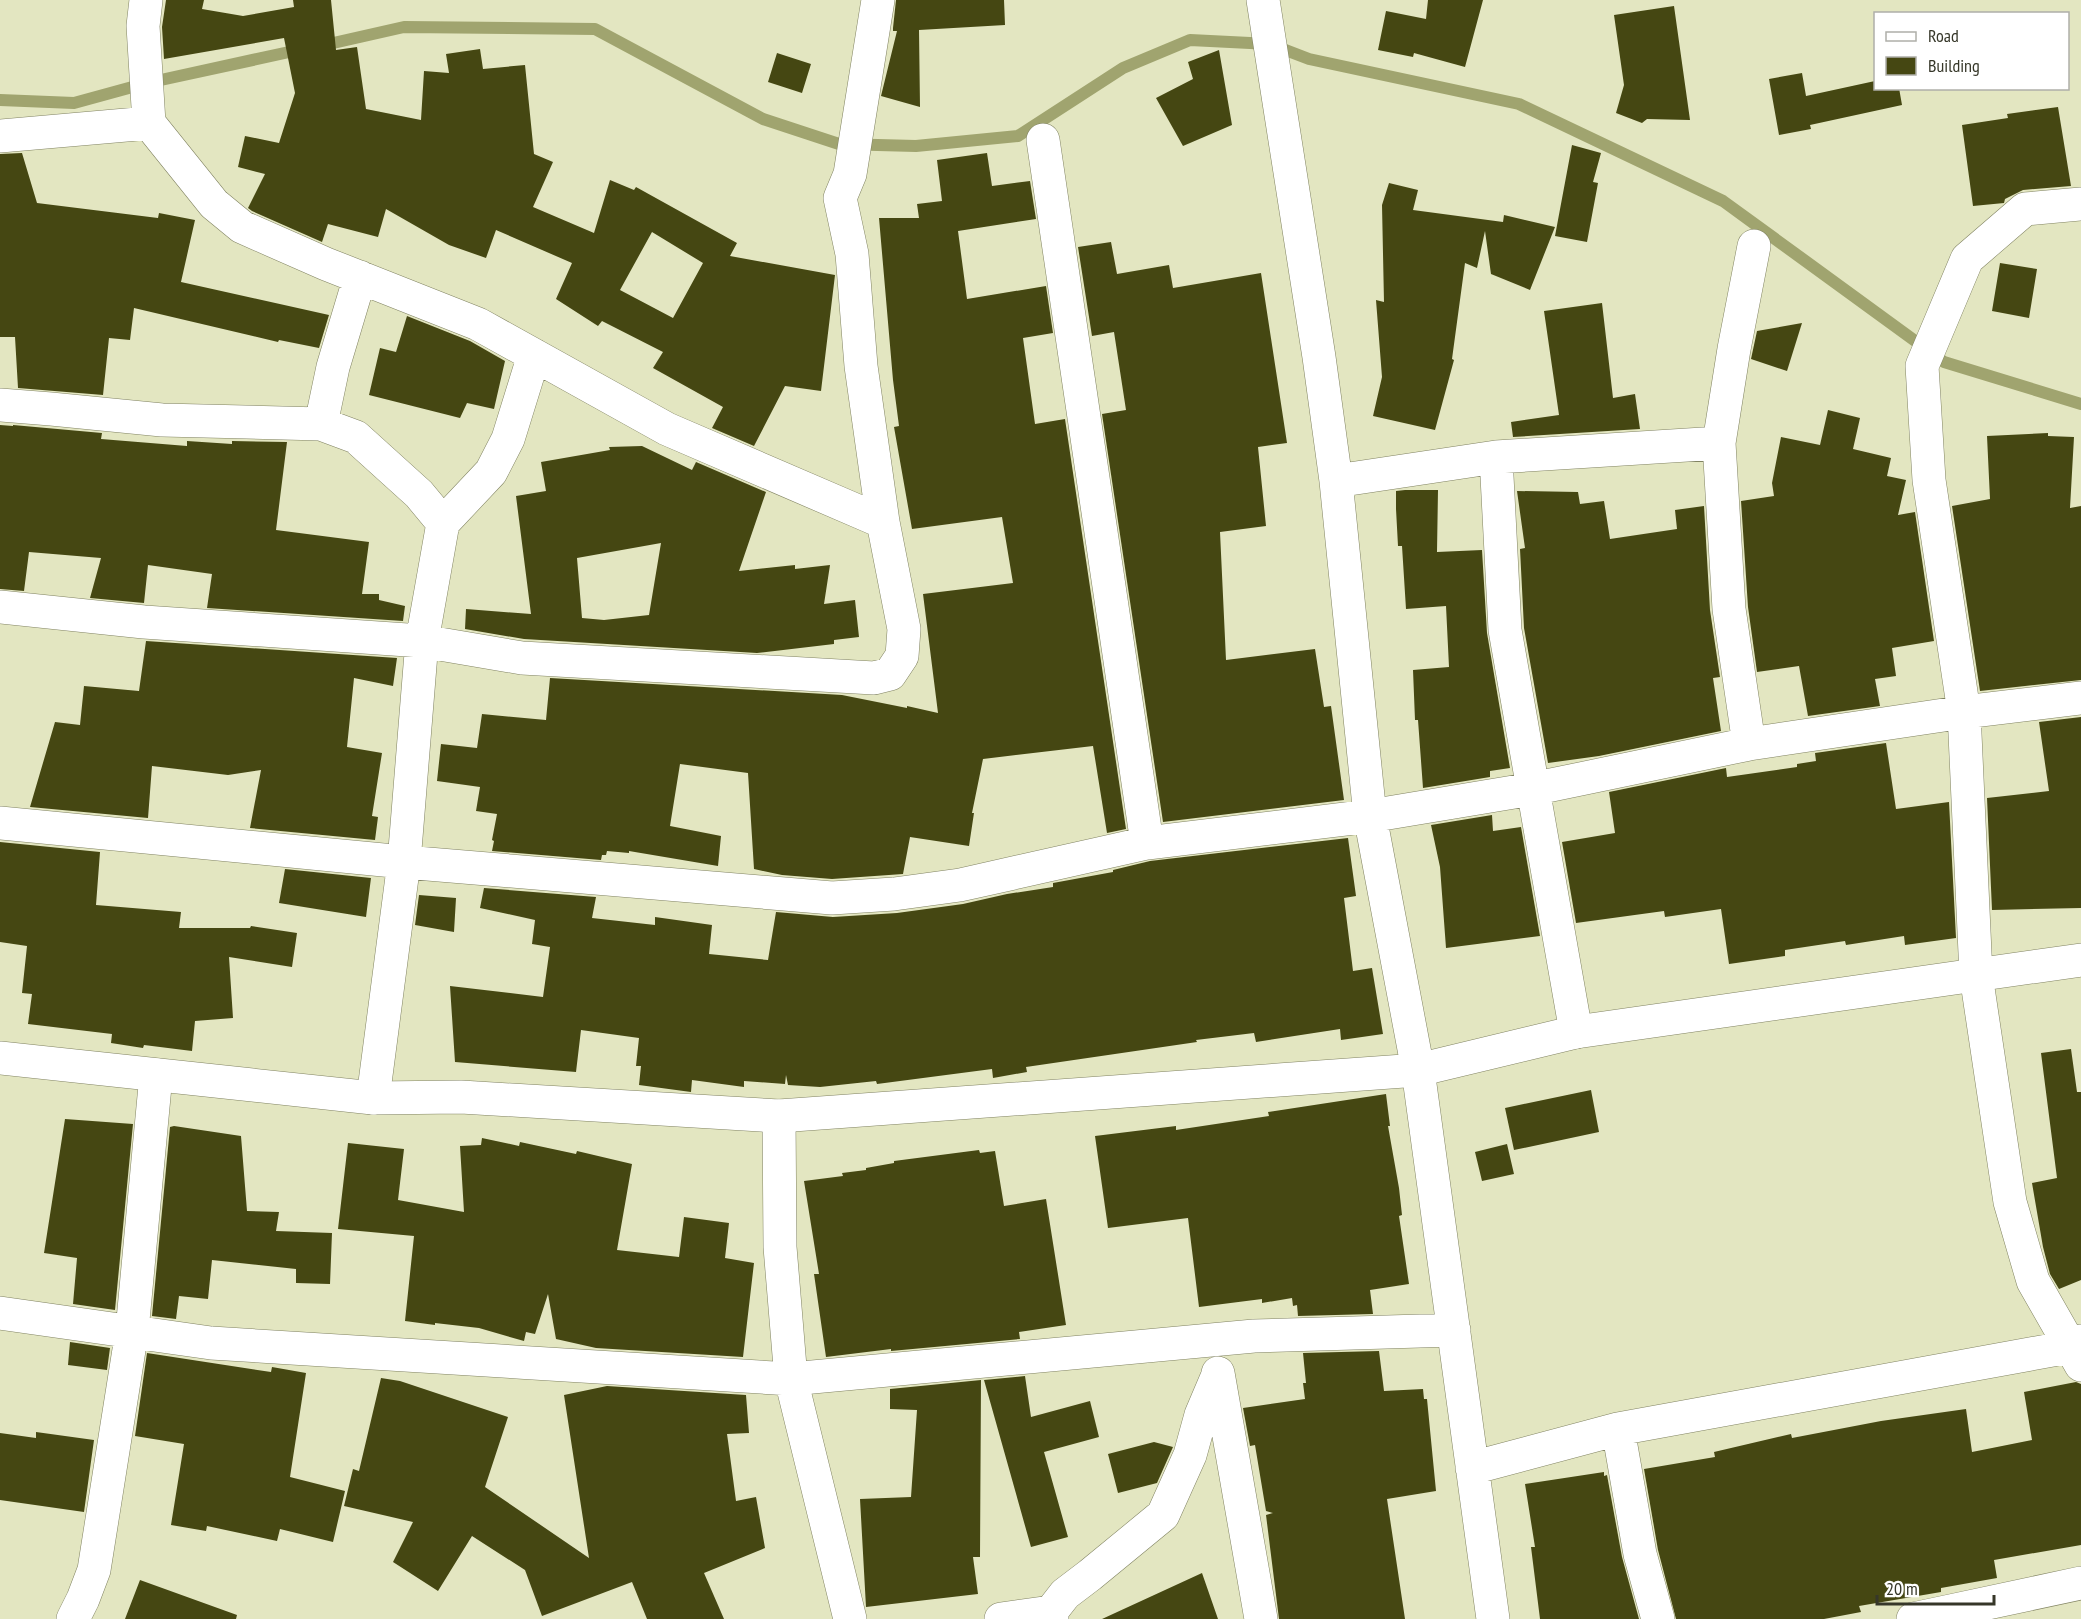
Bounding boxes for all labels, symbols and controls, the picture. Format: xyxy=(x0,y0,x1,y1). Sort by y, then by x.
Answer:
legend xyxy=(1874,12,2069,90)
text: Road xyxy=(1928,24,1959,47)
text: Building xyxy=(1928,54,1980,77)
scale bar xyxy=(1877,1568,1994,1606)
text: 20 m xyxy=(1886,1577,1918,1600)

